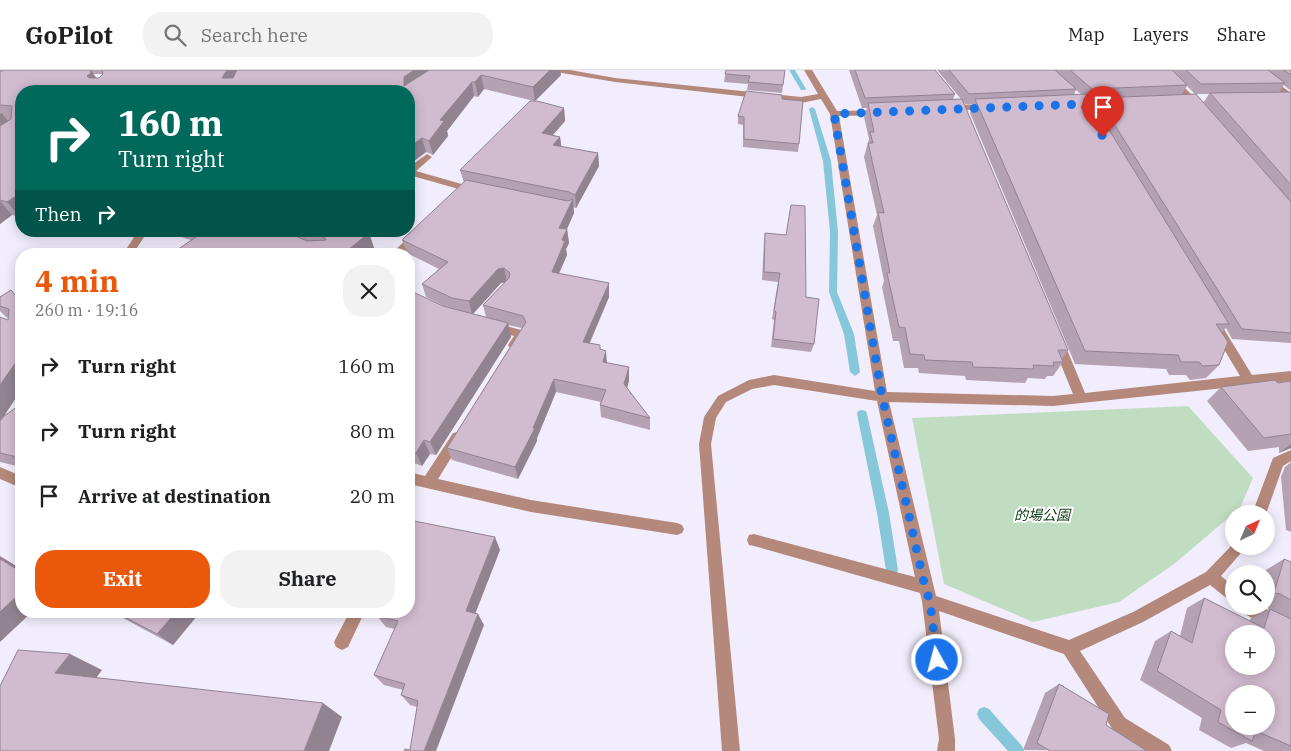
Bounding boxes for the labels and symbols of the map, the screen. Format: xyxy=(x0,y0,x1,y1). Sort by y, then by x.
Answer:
pin xyxy=(1082,86,1124,137)
north arrow xyxy=(1225,505,1275,555)
park label: 的場公園 xyxy=(1014,506,1072,524)
position arrow xyxy=(910,633,962,685)

